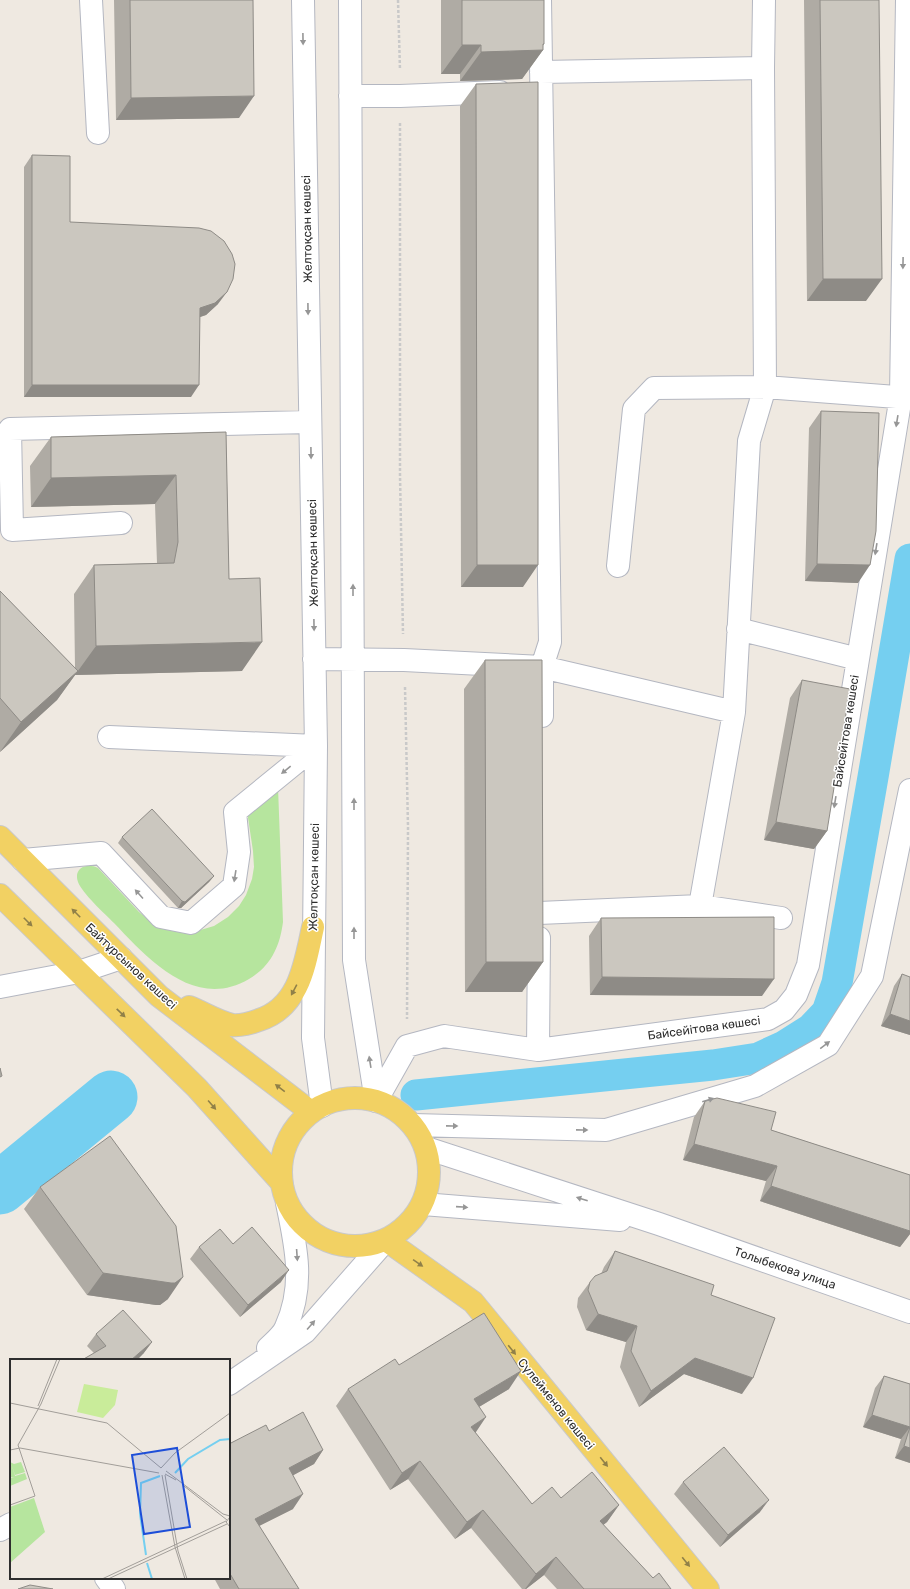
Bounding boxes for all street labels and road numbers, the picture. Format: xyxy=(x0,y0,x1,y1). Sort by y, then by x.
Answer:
street label: Желтоқсан көшесі xyxy=(299,175,315,283)
street label: Желтоқсан көшесі xyxy=(305,499,321,607)
street label: Байсейітова көшесі xyxy=(830,674,862,788)
street label: Желтоқсан көшесі xyxy=(306,823,322,931)
street label: Байтұрсынов көшесі xyxy=(83,920,179,1012)
street label: Байсейітова көшесі xyxy=(647,1013,761,1043)
street label: Толыбекова улица xyxy=(732,1244,838,1292)
street label: Сүлейменов көшесі xyxy=(515,1356,597,1452)

